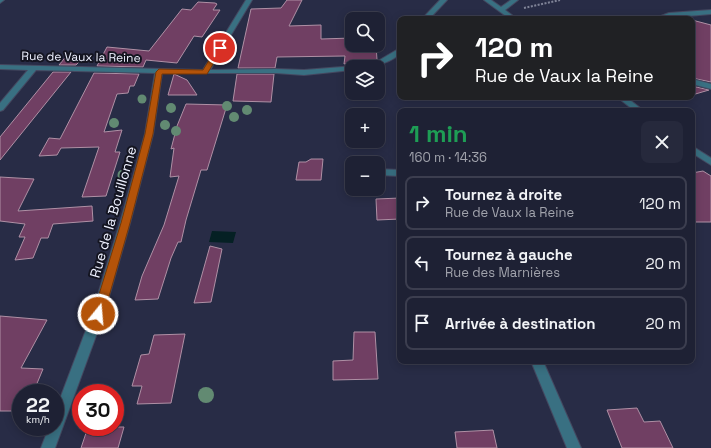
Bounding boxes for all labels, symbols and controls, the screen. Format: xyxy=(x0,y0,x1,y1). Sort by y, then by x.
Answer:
map controls xyxy=(345,12,385,196)
button: search xyxy=(345,12,385,52)
text: 120 m xyxy=(475,29,553,65)
pin xyxy=(203,31,237,65)
icon: right xyxy=(409,32,461,84)
icon: arrive xyxy=(209,37,231,59)
street label: Rue de Vaux la Reine xyxy=(21,48,141,66)
button: layers xyxy=(345,60,385,100)
text: Rue de Vaux la Reine xyxy=(475,64,654,87)
button: + xyxy=(345,108,385,148)
text: 1 min xyxy=(409,118,468,149)
button: close xyxy=(641,121,683,163)
street label: Rue de la Bouillonne xyxy=(86,144,140,280)
text: 160 m · 14:36 xyxy=(409,149,487,166)
button: − xyxy=(345,156,385,196)
text: Tournez à droite xyxy=(445,185,562,204)
icon: right xyxy=(411,192,433,214)
text: 120 m xyxy=(639,194,681,213)
text: Rue de Vaux la Reine xyxy=(445,204,574,221)
text: Tournez à gauche xyxy=(445,245,573,264)
icon: left xyxy=(411,252,433,274)
text: 20 m xyxy=(646,254,681,273)
text: Rue des Marnières xyxy=(445,264,560,281)
position arrow xyxy=(77,293,119,335)
icon: arrive xyxy=(411,312,433,334)
text: Arrivée à destination xyxy=(445,314,595,333)
text: 20 m xyxy=(646,314,681,333)
speed limit sign: 30 xyxy=(72,384,124,436)
text: 22 xyxy=(26,392,50,418)
text: km/h xyxy=(26,413,50,426)

